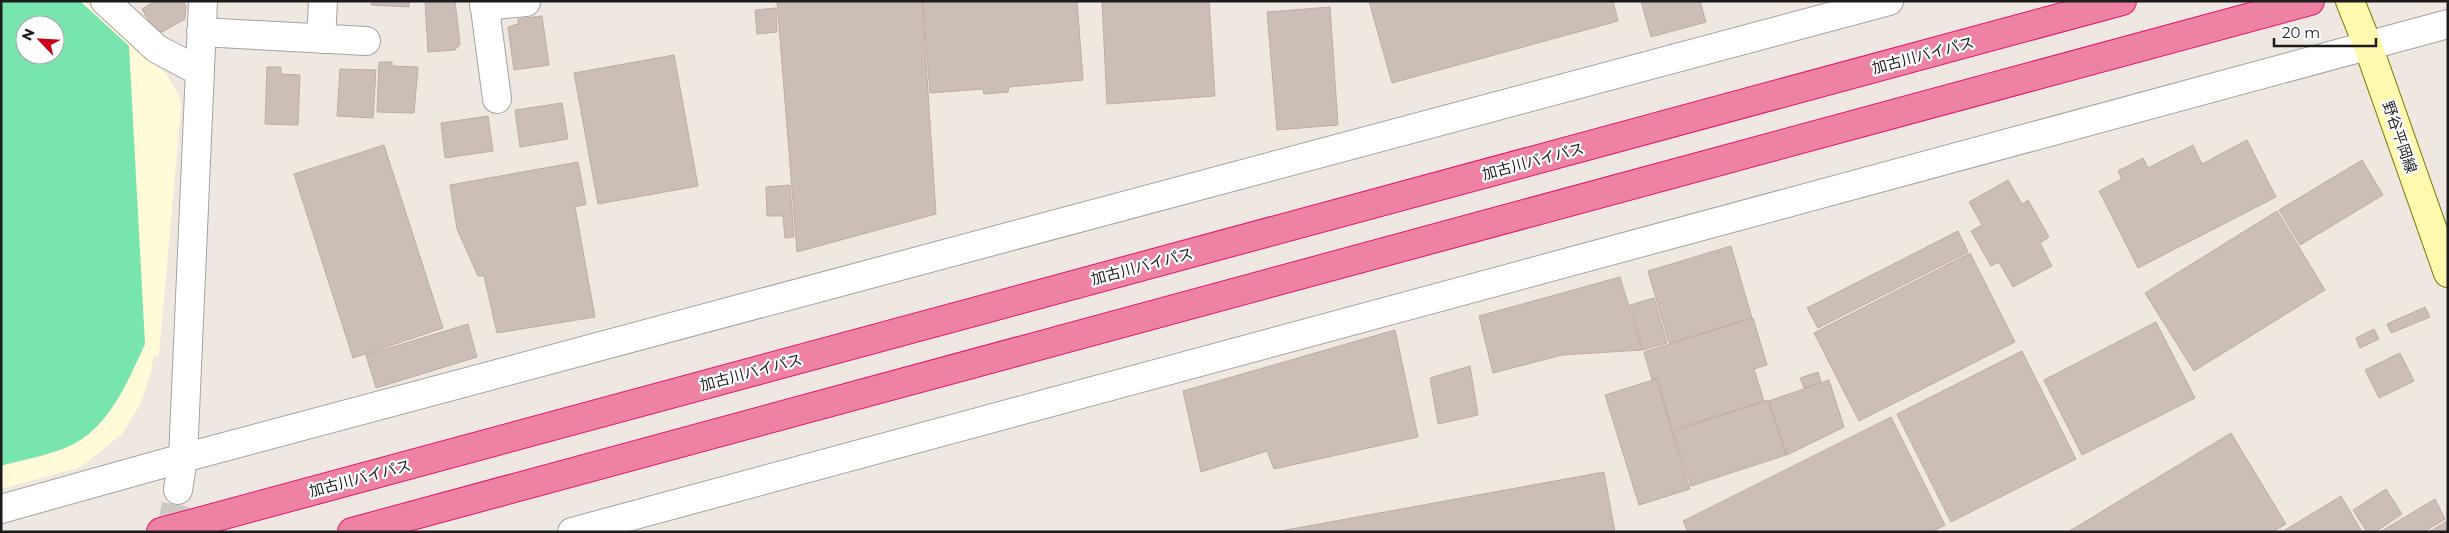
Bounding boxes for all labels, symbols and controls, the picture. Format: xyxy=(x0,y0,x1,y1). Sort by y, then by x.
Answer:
north arrow xyxy=(15,15,65,65)
scale bar xyxy=(2274,15,2376,47)
text: 20 m xyxy=(2282,23,2320,42)
text: N xyxy=(18,26,39,43)
street label: 加古川バイパス xyxy=(1870,32,1976,78)
street label: 野谷平岡線 xyxy=(2379,98,2421,176)
street label: 加古川バイパス xyxy=(1480,138,1586,184)
street label: 加古川バイパス xyxy=(1089,243,1195,289)
street label: 加古川バイパス xyxy=(698,349,804,395)
street label: 加古川バイパス xyxy=(307,455,413,501)

